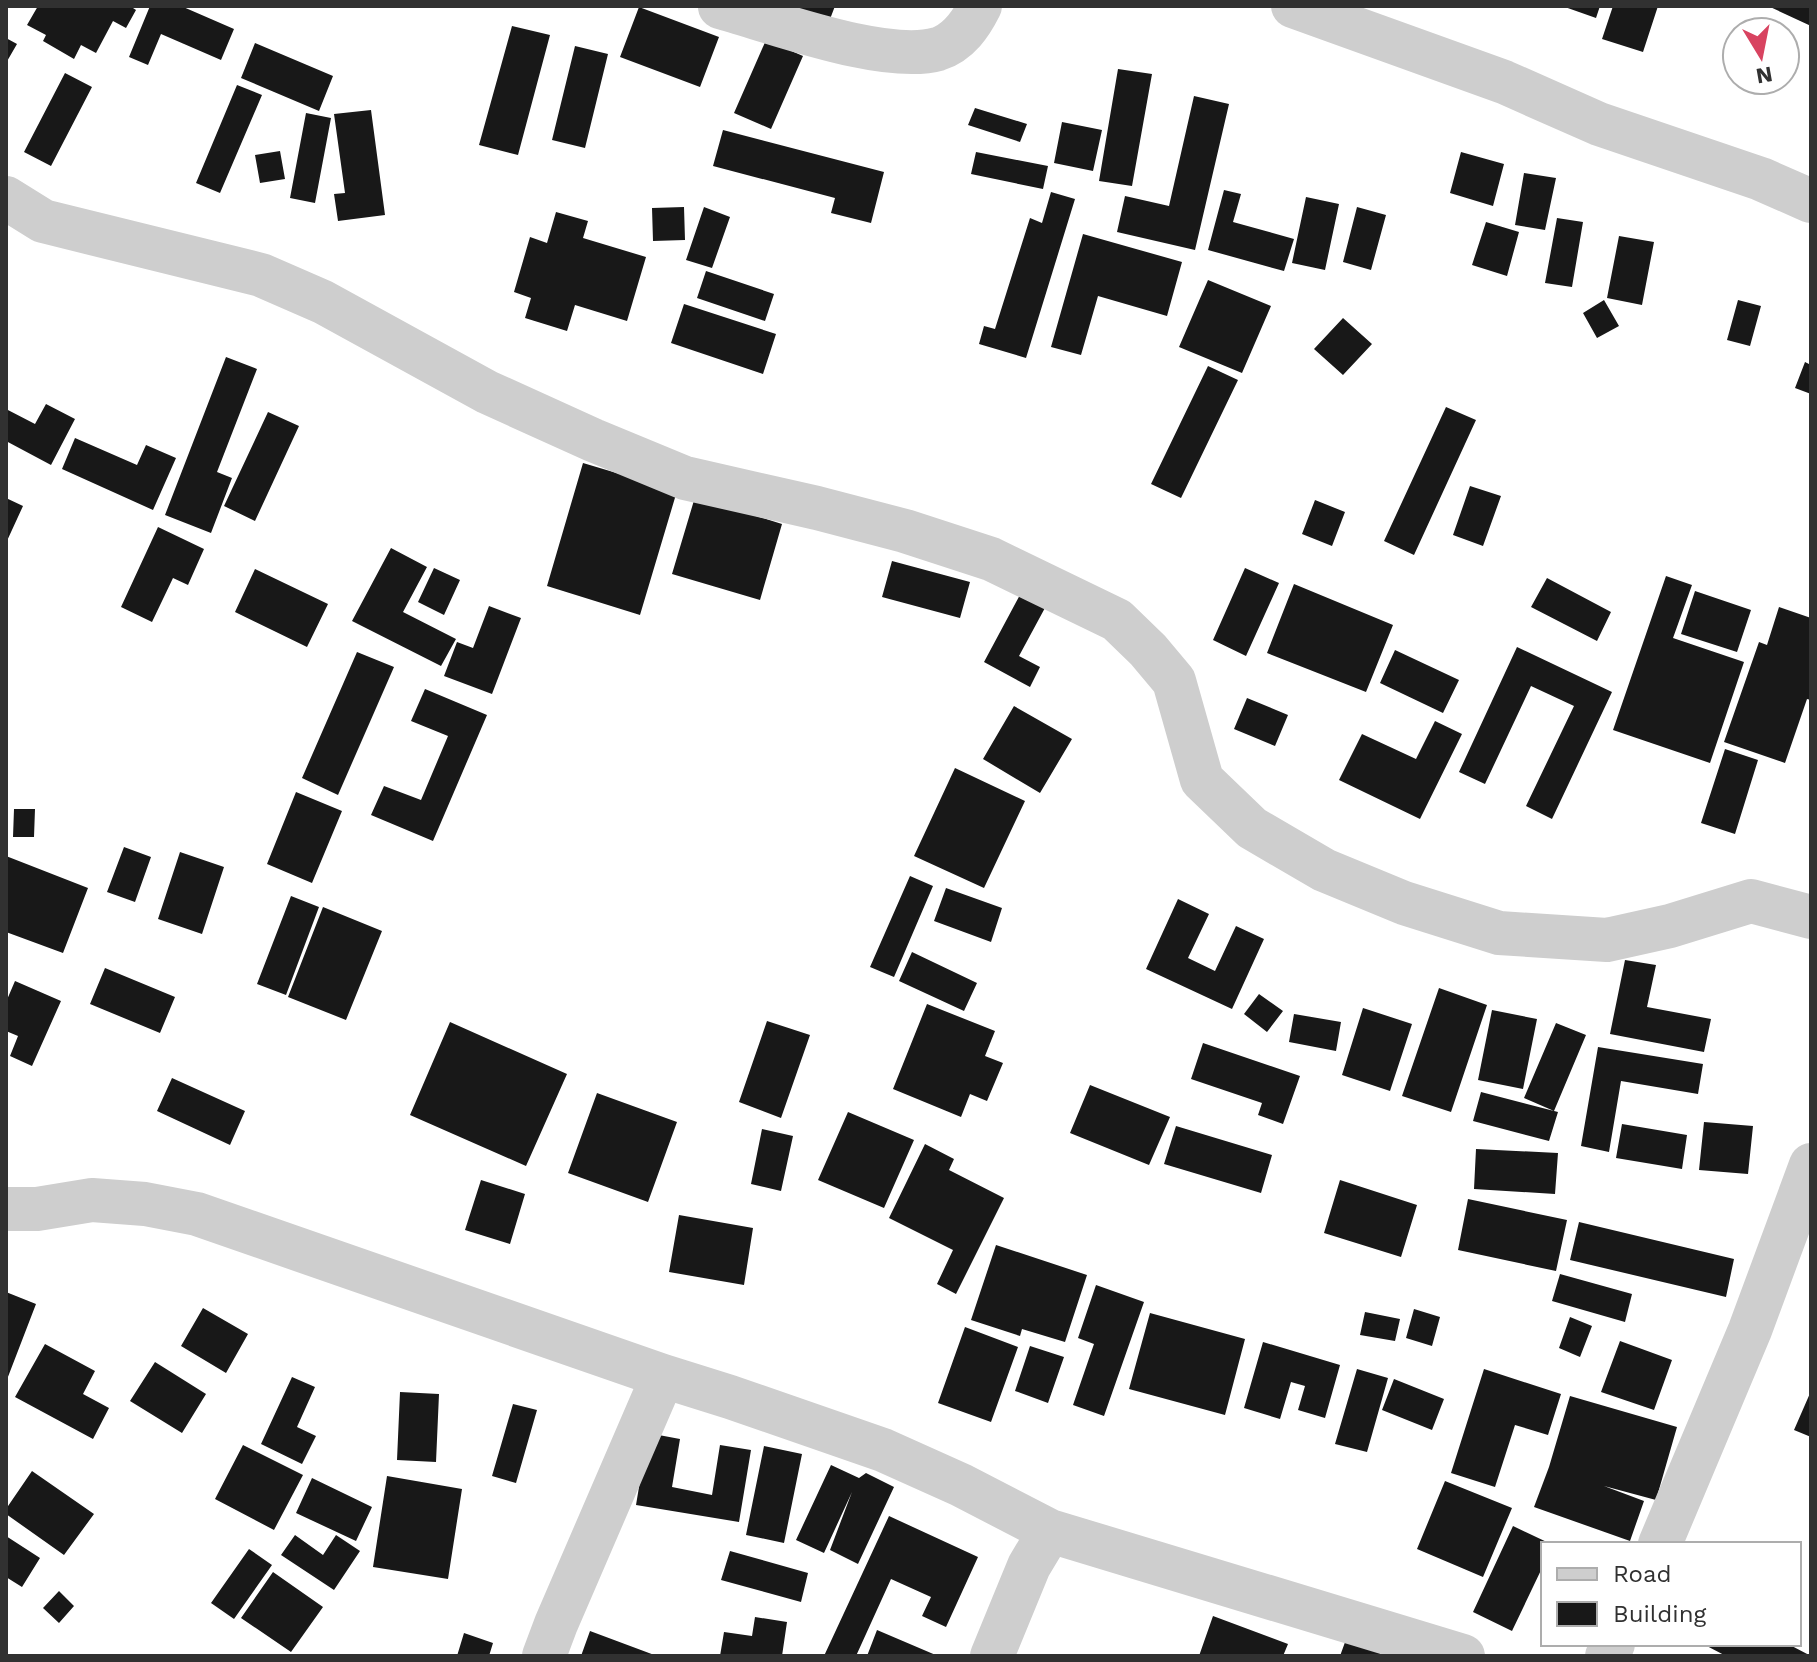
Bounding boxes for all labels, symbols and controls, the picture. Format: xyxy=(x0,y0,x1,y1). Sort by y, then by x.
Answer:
north arrow xyxy=(1721,16,1801,96)
text: N xyxy=(1754,61,1775,89)
legend xyxy=(1541,1542,1801,1646)
text: Road xyxy=(1613,1560,1672,1588)
text: Building xyxy=(1613,1600,1706,1628)

